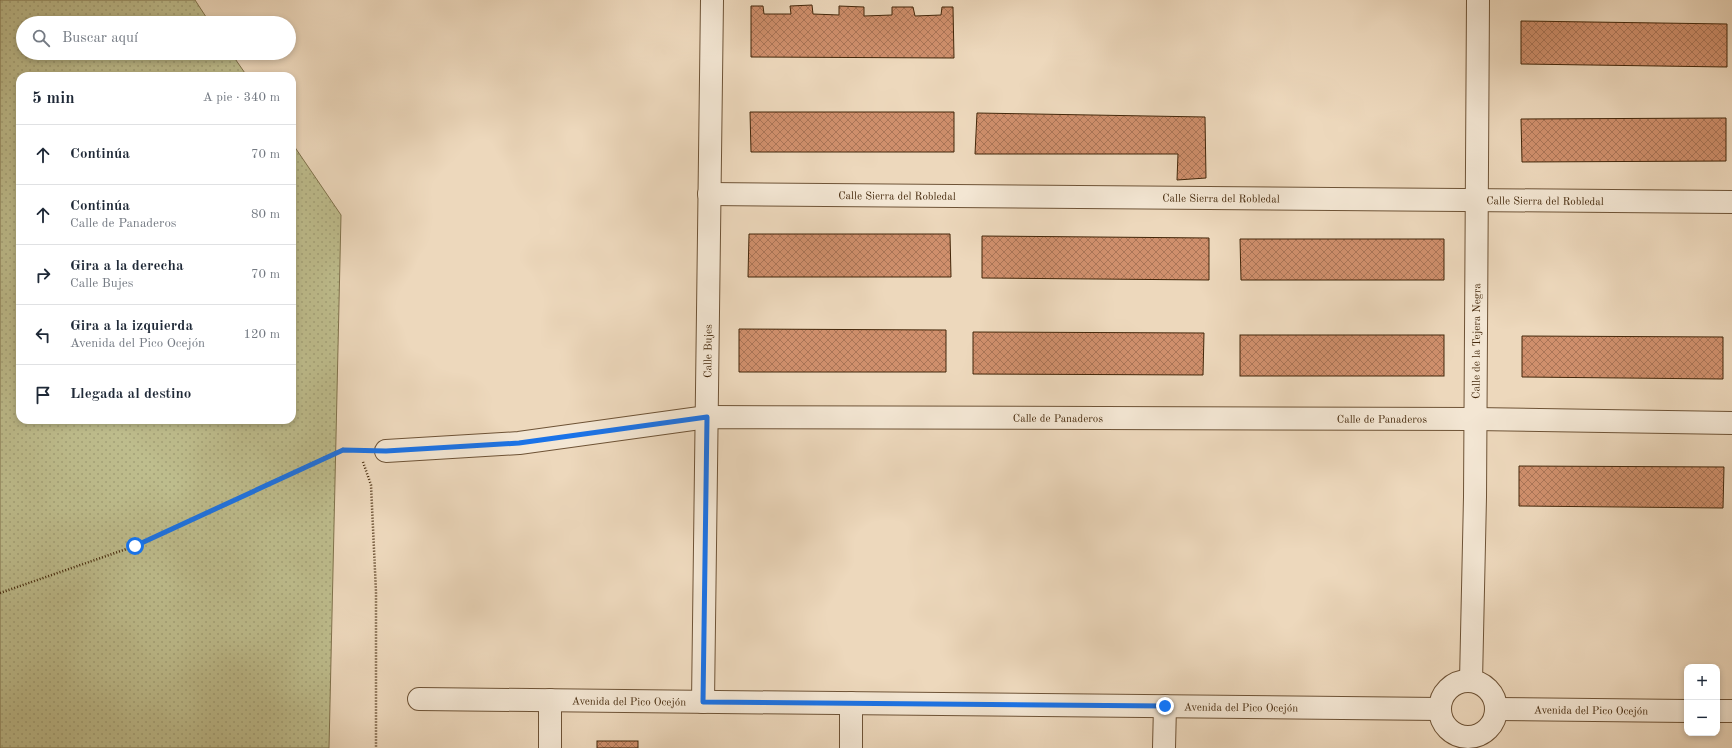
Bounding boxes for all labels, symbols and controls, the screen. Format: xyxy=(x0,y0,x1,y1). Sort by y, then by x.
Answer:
search box xyxy=(16,16,296,60)
icon: search xyxy=(30,27,52,49)
text: Buscar aquí xyxy=(62,31,138,46)
text: 5 min xyxy=(32,90,75,107)
text: A pie · 340 m xyxy=(203,91,280,104)
icon: ahead xyxy=(32,144,54,166)
text: Continúa xyxy=(70,147,130,162)
text: 70 m xyxy=(251,148,280,161)
street label: Calle Sierra del Robledal xyxy=(838,191,956,203)
street label: Calle Sierra del Robledal xyxy=(1162,194,1280,205)
street label: Calle Sierra del Robledal xyxy=(1486,196,1604,208)
text: Continúa xyxy=(70,199,130,214)
icon: ahead xyxy=(32,204,54,226)
text: 80 m xyxy=(251,208,280,221)
text: Calle de Panaderos xyxy=(70,217,177,230)
text: Gira a la derecha xyxy=(70,259,184,274)
icon: right xyxy=(32,264,54,286)
text: 70 m xyxy=(251,268,280,281)
text: Calle Bujes xyxy=(70,277,133,290)
street label: Calle de la Tejera Negra xyxy=(1472,283,1483,399)
text: Gira a la izquierda xyxy=(70,319,193,334)
icon: left xyxy=(32,324,54,346)
street label: Calle Bujes xyxy=(703,324,715,378)
text: 120 m xyxy=(243,328,280,341)
text: Avenida del Pico Ocejón xyxy=(70,337,205,350)
icon: arrive xyxy=(32,384,54,406)
text: Llegada al destino xyxy=(70,387,191,402)
street label: Calle de Panaderos xyxy=(1013,414,1103,425)
street label: Calle de Panaderos xyxy=(1337,415,1427,426)
route start xyxy=(126,537,144,555)
map controls xyxy=(1684,664,1720,736)
button: + xyxy=(1684,664,1720,700)
street label: Avenida del Pico Ocejón xyxy=(572,696,686,709)
route end xyxy=(1156,697,1174,715)
button: − xyxy=(1684,700,1720,736)
street label: Avenida del Pico Ocejón xyxy=(1184,702,1298,715)
street label: Avenida del Pico Ocejón xyxy=(1534,705,1648,718)

